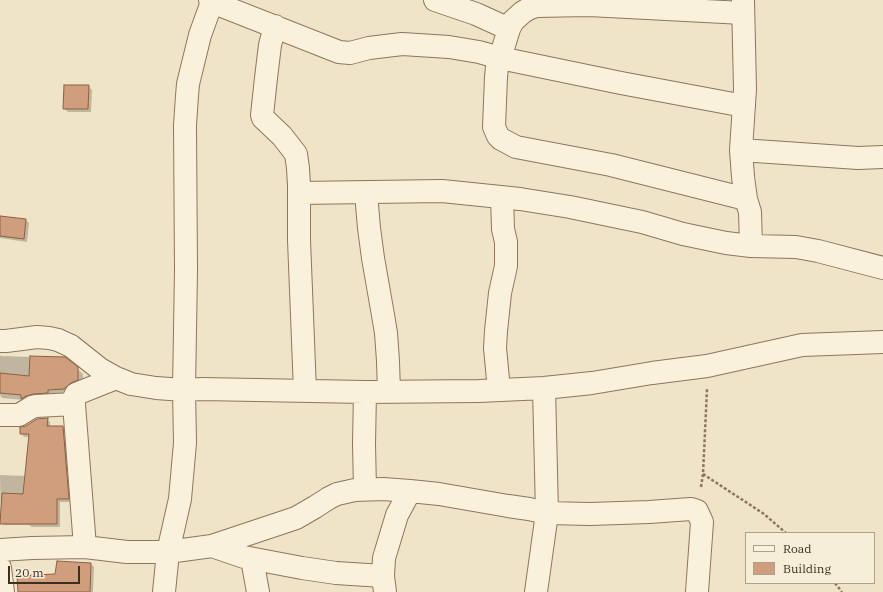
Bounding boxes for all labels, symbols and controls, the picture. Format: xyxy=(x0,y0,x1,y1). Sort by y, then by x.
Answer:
legend xyxy=(745,532,875,584)
text: Road xyxy=(783,541,812,556)
scale bar xyxy=(10,558,82,584)
text: Building xyxy=(783,561,831,576)
text: 20 m xyxy=(15,565,44,580)

